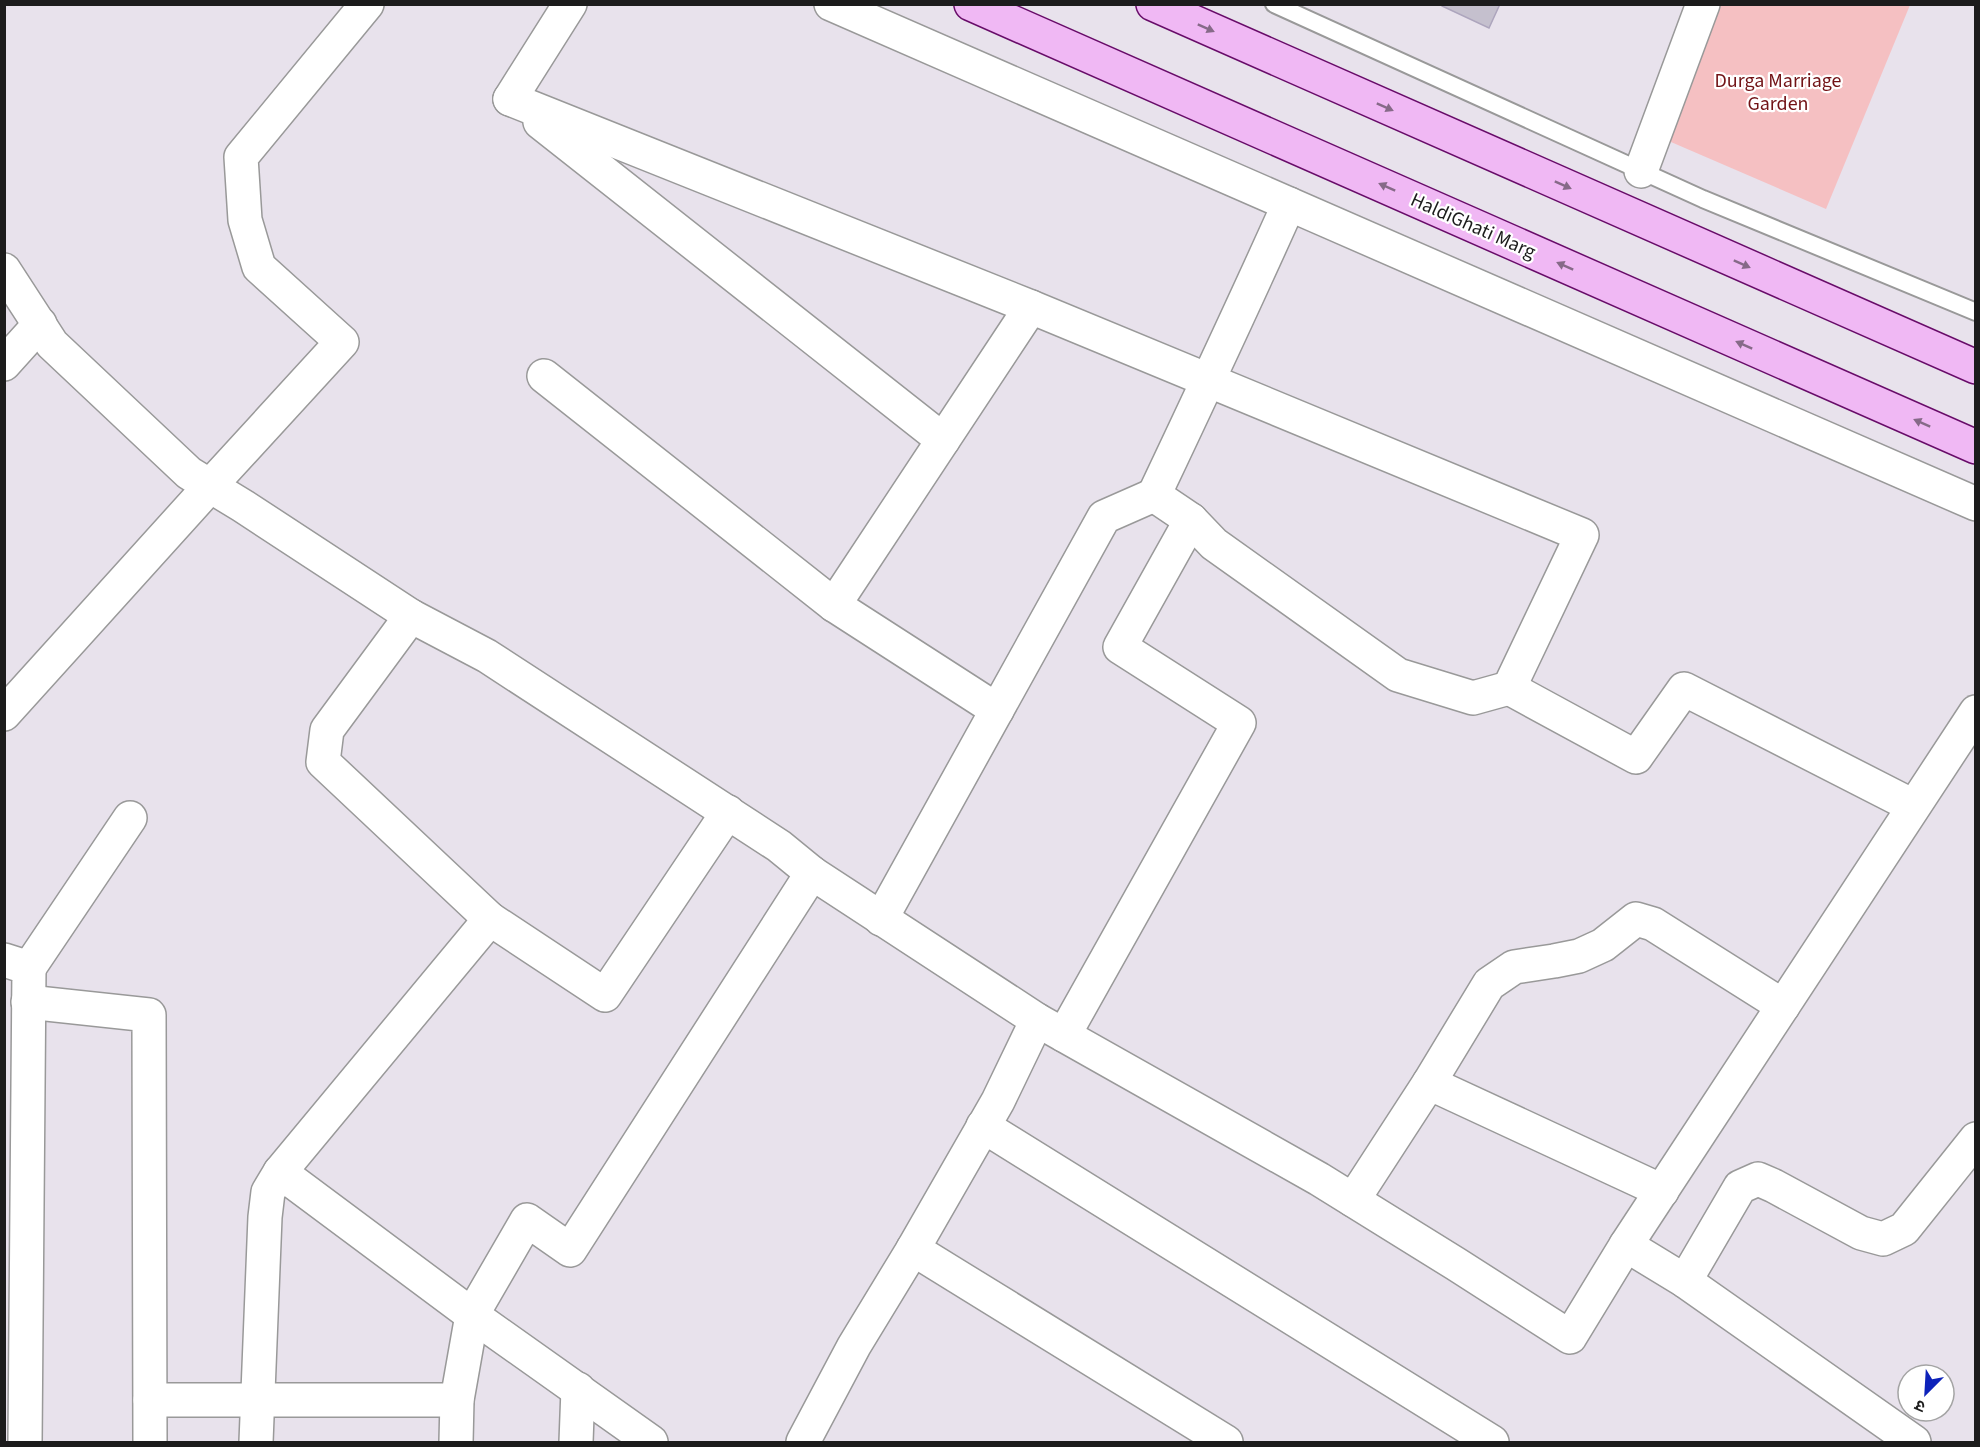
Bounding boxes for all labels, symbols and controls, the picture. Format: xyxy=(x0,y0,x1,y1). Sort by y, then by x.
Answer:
one-way arrow xyxy=(1198,23,1216,33)
park label: Durga Marriage Garden xyxy=(1715,67,1842,118)
one-way arrow xyxy=(1376,102,1393,111)
one-way arrow xyxy=(1555,181,1572,190)
one-way arrow xyxy=(1378,183,1395,192)
street label: HaldiGhati Marg xyxy=(1406,186,1540,266)
one-way arrow xyxy=(1733,259,1751,269)
one-way arrow xyxy=(1556,261,1574,270)
one-way arrow xyxy=(1735,340,1752,349)
one-way arrow xyxy=(1913,418,1931,428)
north arrow xyxy=(1896,1363,1956,1423)
text: उ xyxy=(1911,1394,1929,1418)

